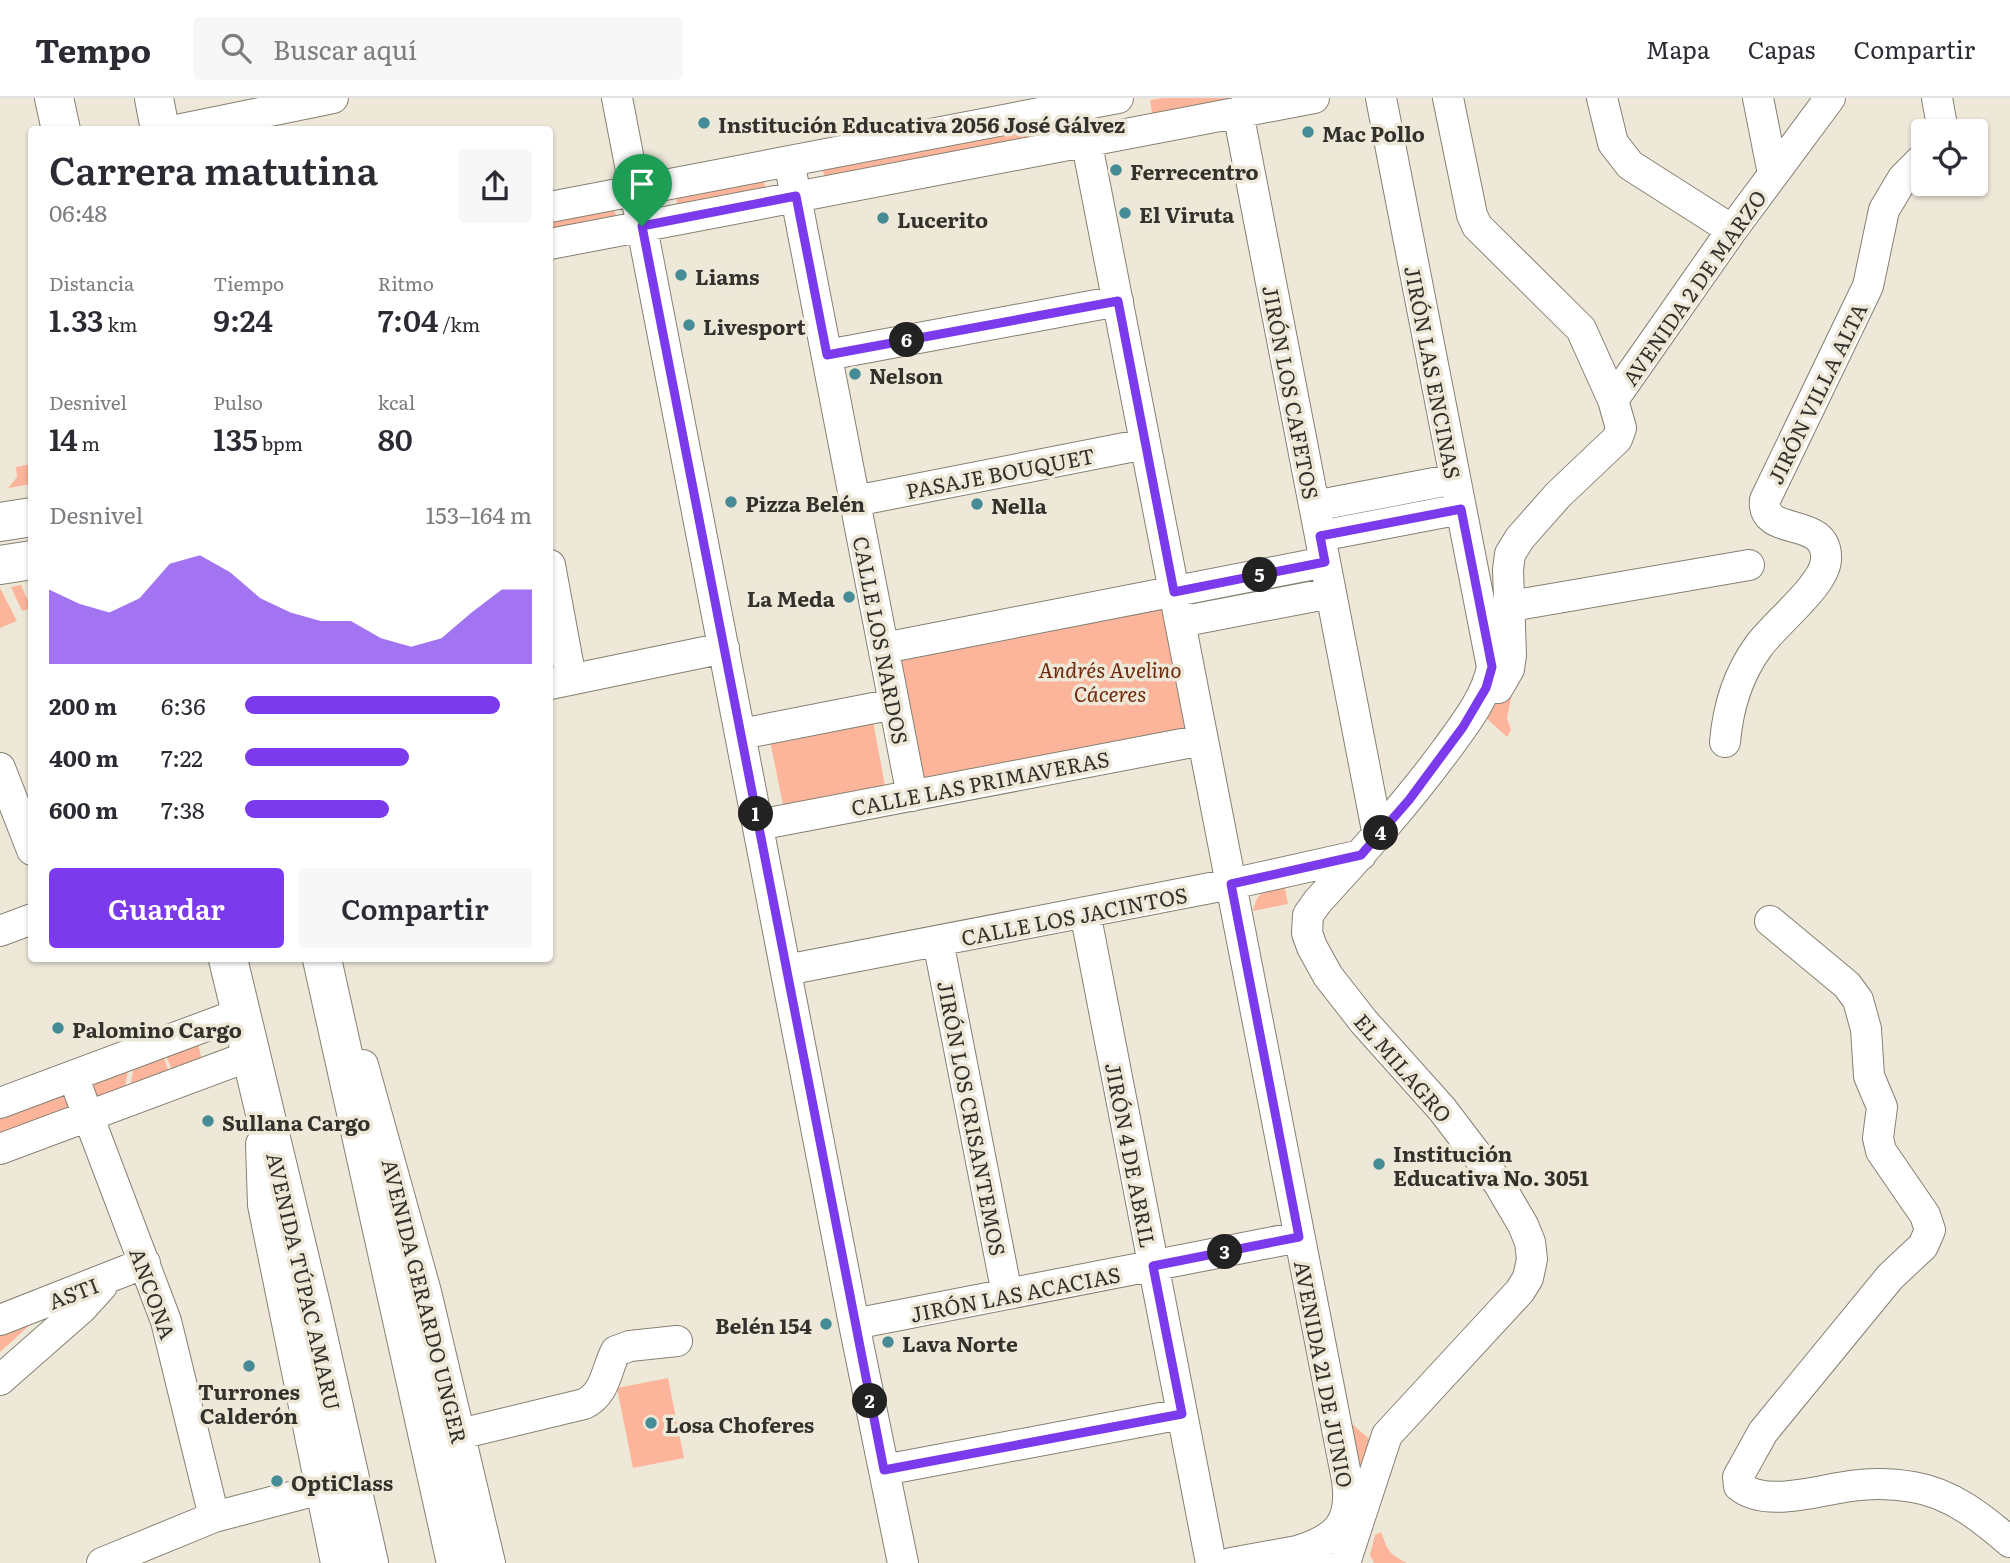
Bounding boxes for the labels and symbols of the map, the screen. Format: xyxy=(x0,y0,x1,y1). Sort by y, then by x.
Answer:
place label: Institución Educativa 2056 José Gálvez xyxy=(718,108,1125,139)
marker: Institución Educativa 2056 José Gálvez xyxy=(696,115,712,131)
place label: Mac Pollo xyxy=(1322,117,1425,148)
marker: Mac Pollo xyxy=(1300,124,1316,140)
pin xyxy=(612,154,672,226)
place label: Ferrecentro xyxy=(1130,155,1259,186)
marker: Ferrecentro xyxy=(1108,162,1124,178)
street label: AVENIDA 2 DE MARZO xyxy=(1614,183,1772,391)
place label: El Viruta xyxy=(1139,198,1235,229)
place label: Lucerito xyxy=(897,203,988,234)
marker: El Viruta xyxy=(1117,205,1133,221)
marker: Lucerito xyxy=(875,210,891,226)
place label: Liams xyxy=(695,260,759,291)
street label: JIRÓN LAS ENCINAS xyxy=(1398,263,1470,481)
marker: Liams xyxy=(673,267,689,283)
street label: JIRÓN LOS CAFETOS xyxy=(1256,282,1328,502)
street label: JIRÓN VILLA ALTA xyxy=(1759,297,1874,489)
place label: Livesport xyxy=(703,310,807,341)
marker: Livesport xyxy=(681,317,697,333)
pin: 6 xyxy=(890,322,925,358)
place label: Nelson xyxy=(869,359,944,390)
marker: Nelson xyxy=(847,366,863,382)
street label: PASAJE BOUQUET xyxy=(903,438,1097,506)
place label: Pizza Belén xyxy=(745,487,866,518)
place label: Nella xyxy=(991,489,1048,520)
marker: Pizza Belén xyxy=(723,494,739,510)
marker: Nella xyxy=(969,496,985,512)
street label: CALLE LOS NARDOS xyxy=(847,533,917,747)
pin: 5 xyxy=(1242,558,1278,592)
place label: La Meda xyxy=(747,582,836,613)
marker: La Meda xyxy=(841,589,857,605)
park label: Andrés Avelino Cáceres xyxy=(1038,653,1182,708)
street label: CALLE LAS PRIMAVERAS xyxy=(848,742,1112,822)
pin: 1 xyxy=(738,796,774,832)
pin: 4 xyxy=(1364,816,1398,850)
street label: CALLE LOS JACINTOS xyxy=(958,878,1190,952)
street label: JIRÓN LOS CRISANTEMOS xyxy=(931,978,1015,1258)
street label: EL MILAGRO xyxy=(1348,1006,1460,1128)
place label: Palomino Cargo xyxy=(72,1013,242,1044)
marker: Palomino Cargo xyxy=(50,1020,66,1036)
street label: JIRÓN 4 DE ABRIL xyxy=(1099,1060,1165,1250)
place label: Sullana Cargo xyxy=(222,1106,370,1137)
marker: Sullana Cargo xyxy=(200,1113,216,1129)
place label: Institución Educativa No. 3051 xyxy=(1393,1137,1589,1192)
street label: AVENIDA TÚPAC AMARU xyxy=(260,1149,350,1413)
street label: AVENIDA GERARDO UNGER xyxy=(376,1155,476,1447)
marker: Institución Educativa No. 3051 xyxy=(1371,1156,1387,1172)
pin: 3 xyxy=(1208,1234,1242,1270)
street label: ANCONA xyxy=(123,1243,185,1344)
street label: JIRÓN LAS ACACIAS xyxy=(907,1257,1123,1329)
street label: AVENIDA 21 DE JUNIO xyxy=(1288,1258,1362,1490)
street label: ASTI xyxy=(43,1268,103,1316)
place label: Belén 154 xyxy=(715,1309,812,1340)
marker: Belén 154 xyxy=(818,1316,834,1332)
place label: Lava Norte xyxy=(902,1327,1018,1358)
marker: Lava Norte xyxy=(880,1334,896,1350)
marker: Turrones Calderón xyxy=(241,1358,257,1374)
place label: Turrones Calderón xyxy=(198,1375,300,1430)
pin: 2 xyxy=(852,1384,888,1418)
place label: Losa Choferes xyxy=(665,1408,814,1439)
marker: Losa Choferes xyxy=(643,1415,659,1431)
place label: OptiClass xyxy=(291,1466,393,1497)
marker: OptiClass xyxy=(269,1473,285,1489)

